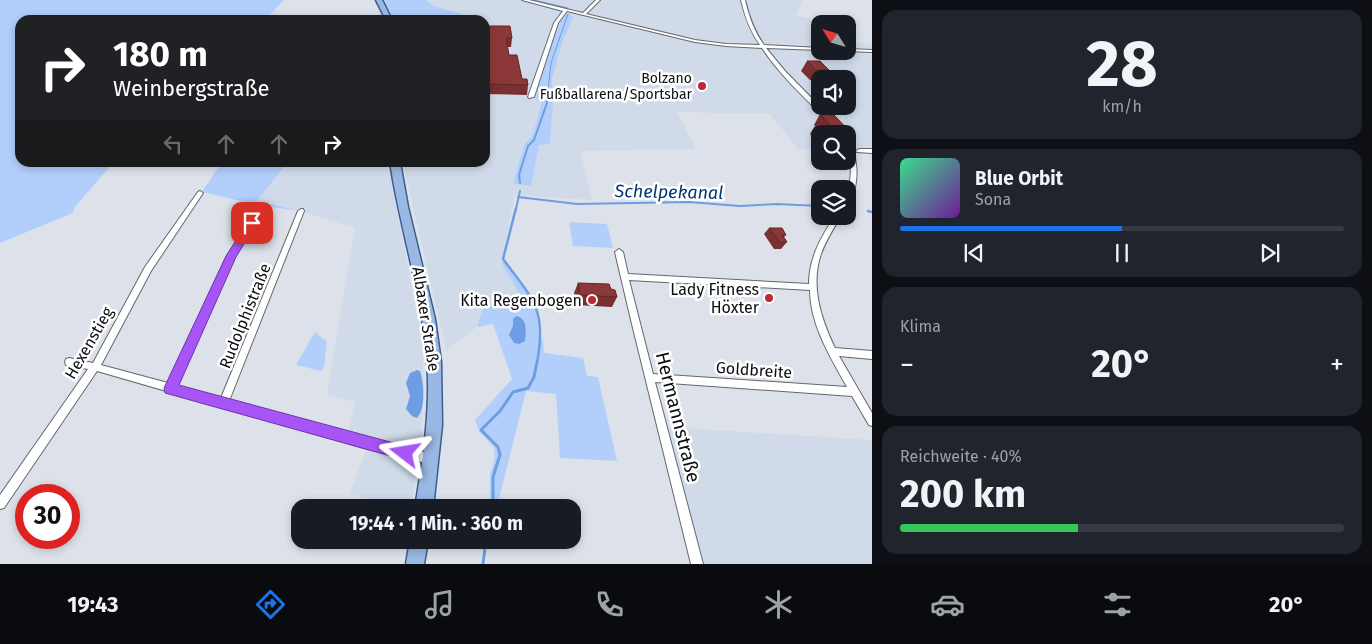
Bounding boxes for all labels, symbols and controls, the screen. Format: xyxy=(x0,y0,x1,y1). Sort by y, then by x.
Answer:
north arrow xyxy=(811,15,856,60)
map controls xyxy=(811,15,856,225)
text: 28 xyxy=(1086,25,1158,103)
text: 180 m xyxy=(113,33,208,75)
icon: right xyxy=(30,35,95,100)
place label: Bolzano Fußballarena/Sportsbar xyxy=(540,70,693,103)
button: sound xyxy=(811,70,856,115)
text: Weinbergstraße xyxy=(113,75,270,102)
marker: Bolzano Fußballarena/Sportsbar xyxy=(696,80,708,92)
text: km/h xyxy=(1102,97,1142,116)
button: search xyxy=(811,125,856,170)
icon: left xyxy=(159,130,187,158)
icon: ahead xyxy=(212,130,240,158)
icon: ahead xyxy=(265,130,293,158)
icon: right xyxy=(318,130,346,158)
text: Blue Orbit xyxy=(975,167,1063,190)
water label: Schelpekanal xyxy=(613,180,724,204)
button: layers xyxy=(811,180,856,225)
text: Sona xyxy=(975,190,1011,209)
pin xyxy=(231,202,273,244)
icon: arrive xyxy=(238,209,266,237)
icon: previous xyxy=(960,239,988,267)
icon: pause xyxy=(1108,239,1136,267)
icon: next xyxy=(1256,239,1284,267)
street label: Rudolphistraße xyxy=(215,261,275,371)
street label: Albaxer Straße xyxy=(408,265,444,373)
place label: Lady Fitness Höxter xyxy=(670,280,760,317)
place label: Kita Regenbogen xyxy=(460,291,582,310)
marker: Lady Fitness Höxter xyxy=(763,292,775,304)
marker: Kita Regenbogen xyxy=(586,294,598,306)
street label: Hexenstieg xyxy=(61,303,118,382)
text: Klima xyxy=(900,317,941,336)
text: 20° xyxy=(1091,341,1153,387)
text: − xyxy=(900,348,914,381)
text: + xyxy=(1330,348,1344,381)
street label: Hermannstraße xyxy=(651,349,705,485)
street label: Goldbreite xyxy=(715,358,793,382)
position arrow xyxy=(378,426,430,478)
text: Reichweite · 40% xyxy=(900,447,1022,466)
text: 200 km xyxy=(900,471,1026,517)
speed limit sign: 30 xyxy=(15,484,80,549)
text: 19:44 · 1 Min. · 360 m xyxy=(349,512,523,535)
icon: directions xyxy=(253,587,288,622)
icon: music xyxy=(422,587,457,622)
icon: phone xyxy=(592,587,627,622)
icon: climate xyxy=(761,587,796,622)
icon: car xyxy=(930,587,965,622)
icon: filters xyxy=(1100,587,1135,622)
text: 19:43 xyxy=(67,591,118,618)
text: 20° xyxy=(1269,591,1305,618)

